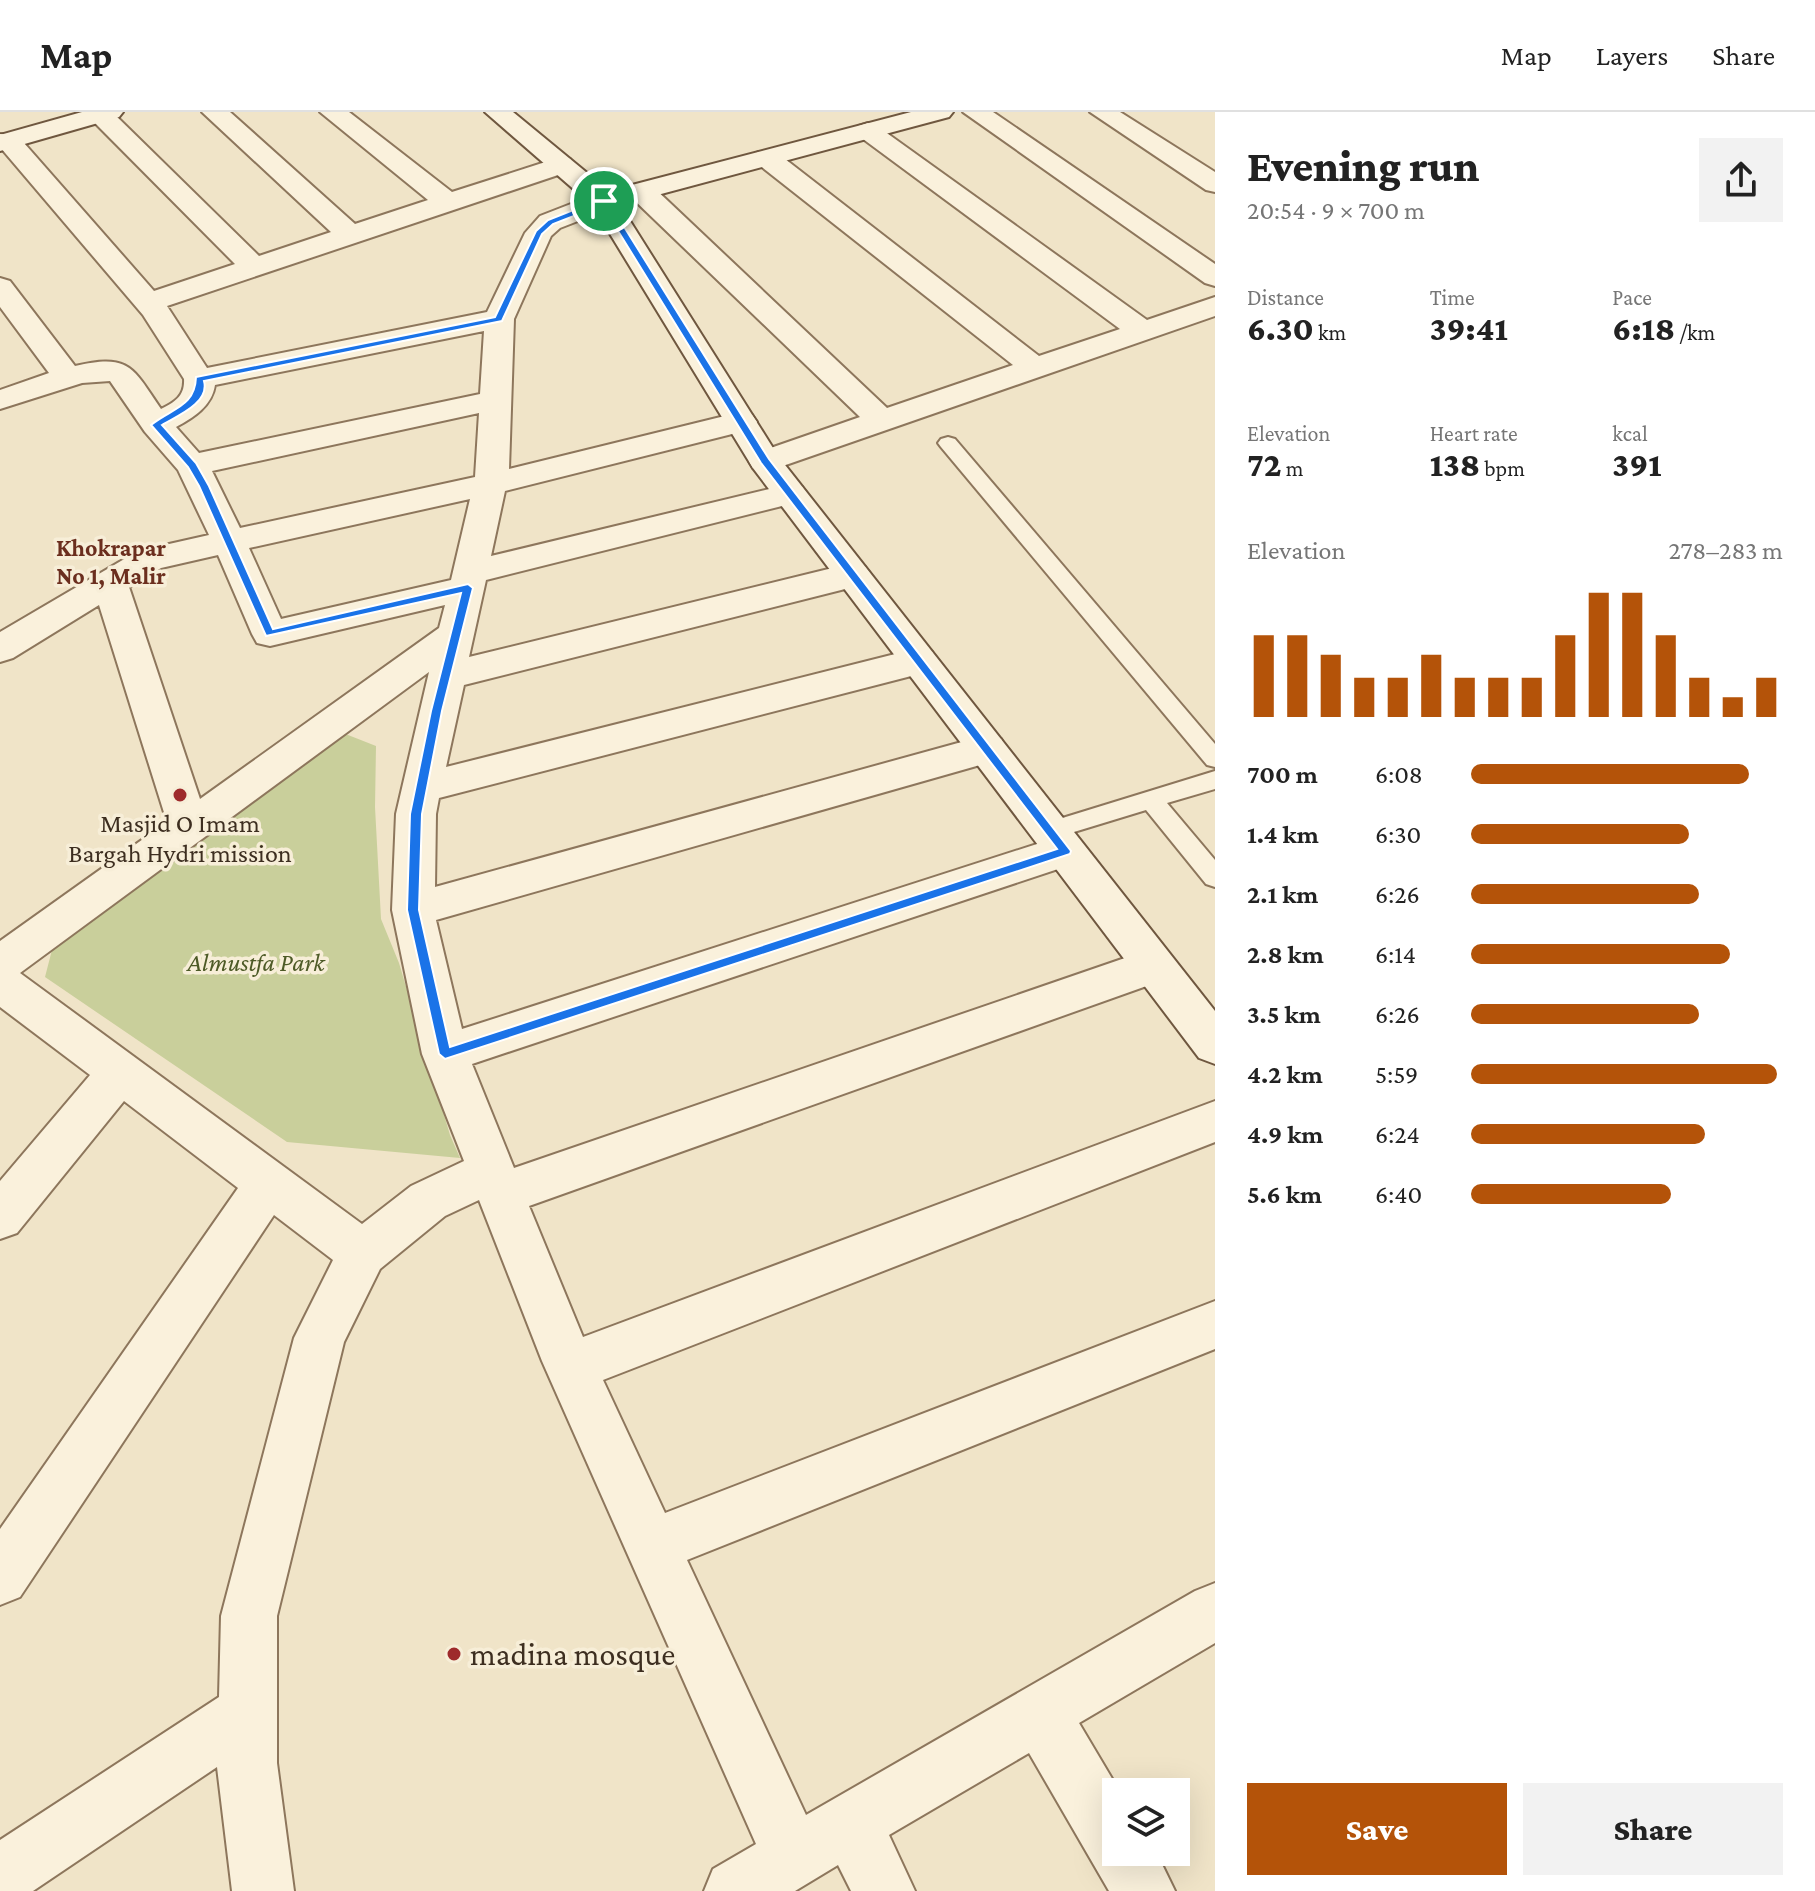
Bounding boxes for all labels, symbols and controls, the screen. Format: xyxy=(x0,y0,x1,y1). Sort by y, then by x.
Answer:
text: Map xyxy=(40,34,113,76)
text: Map xyxy=(1501,40,1552,71)
text: Layers xyxy=(1596,40,1668,71)
text: Share xyxy=(1712,40,1775,71)
button: share xyxy=(1699,138,1783,222)
text: Evening run xyxy=(1247,142,1479,190)
pin xyxy=(570,167,638,235)
icon: arrive xyxy=(582,179,626,223)
text: 20:54 · 9 × 700 m xyxy=(1247,196,1425,225)
text: Distance xyxy=(1247,285,1324,310)
text: Time xyxy=(1430,285,1475,310)
text: Pace xyxy=(1612,285,1652,310)
text: 6.30 xyxy=(1247,310,1314,347)
text: 39:41 xyxy=(1430,310,1508,347)
text: 6:18 xyxy=(1612,310,1675,347)
text: km xyxy=(1314,320,1346,345)
text: /km xyxy=(1675,320,1715,345)
text: Elevation xyxy=(1247,421,1330,446)
text: Heart rate xyxy=(1430,421,1518,446)
text: kcal xyxy=(1612,421,1648,446)
text: 72 xyxy=(1247,446,1282,483)
text: 138 xyxy=(1430,446,1480,483)
text: 391 xyxy=(1612,446,1662,483)
text: m xyxy=(1282,456,1303,481)
text: bpm xyxy=(1480,456,1525,481)
district label: Khokrapar No 1, Malir xyxy=(56,534,166,590)
text: Elevation xyxy=(1247,536,1345,565)
text: 278–283 m xyxy=(1668,536,1783,565)
text: 700 m xyxy=(1247,760,1318,789)
text: 6:08 xyxy=(1375,760,1423,789)
marker: Masjid O Imam Bargah Hydri mission xyxy=(171,786,189,804)
place label: Masjid O Imam Bargah Hydri mission xyxy=(68,809,292,868)
text: 1.4 km xyxy=(1247,820,1319,849)
text: 6:30 xyxy=(1375,820,1421,849)
text: 2.1 km xyxy=(1247,880,1318,909)
text: 6:26 xyxy=(1375,880,1420,909)
text: 2.8 km xyxy=(1247,940,1324,969)
text: 6:14 xyxy=(1375,940,1416,969)
park label: Almustfa Park xyxy=(185,948,326,977)
text: 3.5 km xyxy=(1247,1000,1321,1029)
text: 6:26 xyxy=(1375,1000,1420,1029)
text: 4.2 km xyxy=(1247,1060,1323,1089)
text: 5:59 xyxy=(1375,1060,1418,1089)
text: 4.9 km xyxy=(1247,1120,1323,1149)
text: 6:24 xyxy=(1375,1120,1420,1149)
text: 5.6 km xyxy=(1247,1180,1322,1209)
text: 6:40 xyxy=(1375,1180,1422,1209)
place label: madina mosque xyxy=(470,1636,675,1672)
marker: madina mosque xyxy=(445,1645,463,1663)
map controls xyxy=(1102,1778,1190,1866)
button: layers xyxy=(1102,1778,1190,1866)
button: Save xyxy=(1247,1783,1507,1875)
button: Share xyxy=(1523,1783,1783,1875)

